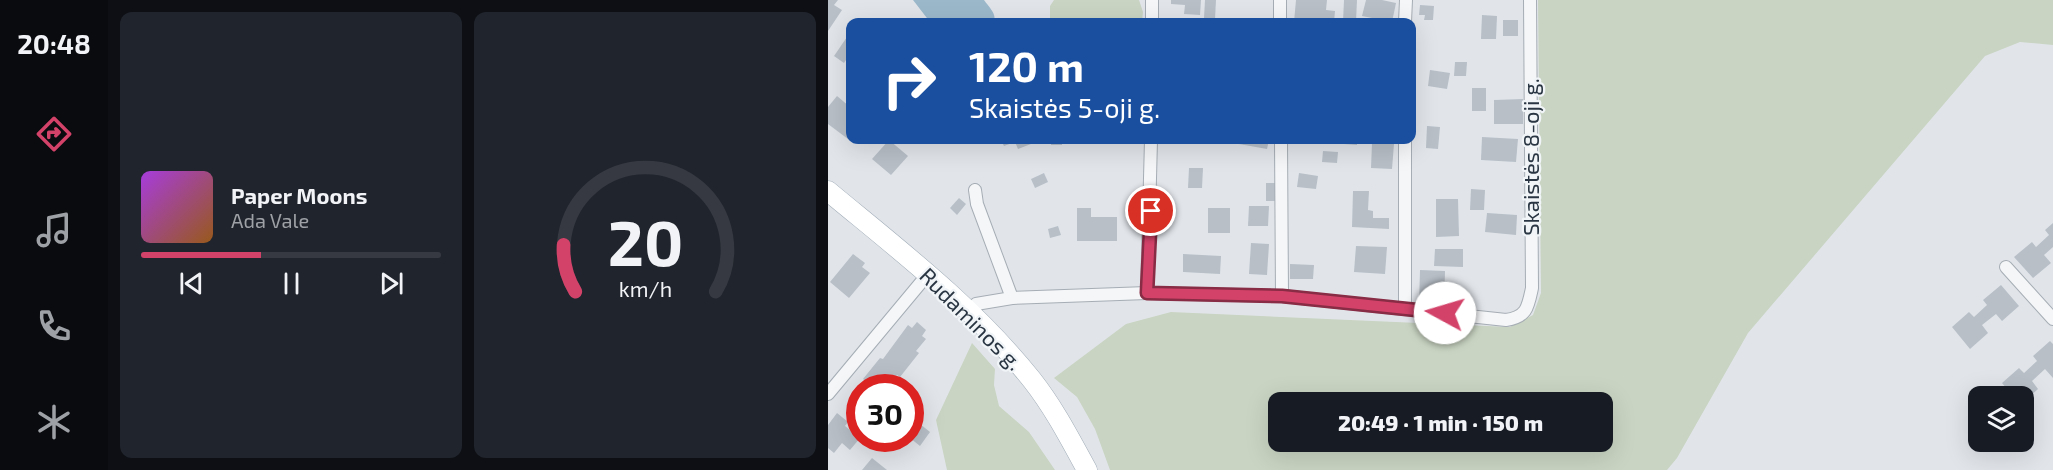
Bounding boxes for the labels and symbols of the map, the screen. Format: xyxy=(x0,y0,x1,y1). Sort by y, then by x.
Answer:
street label: Skaistės 8-oji g. xyxy=(1517,78,1544,236)
pin xyxy=(1125,185,1176,236)
street label: Rudaminos g. xyxy=(915,262,1028,375)
position arrow xyxy=(1413,281,1477,345)
speed limit sign: 30 xyxy=(846,374,924,452)

